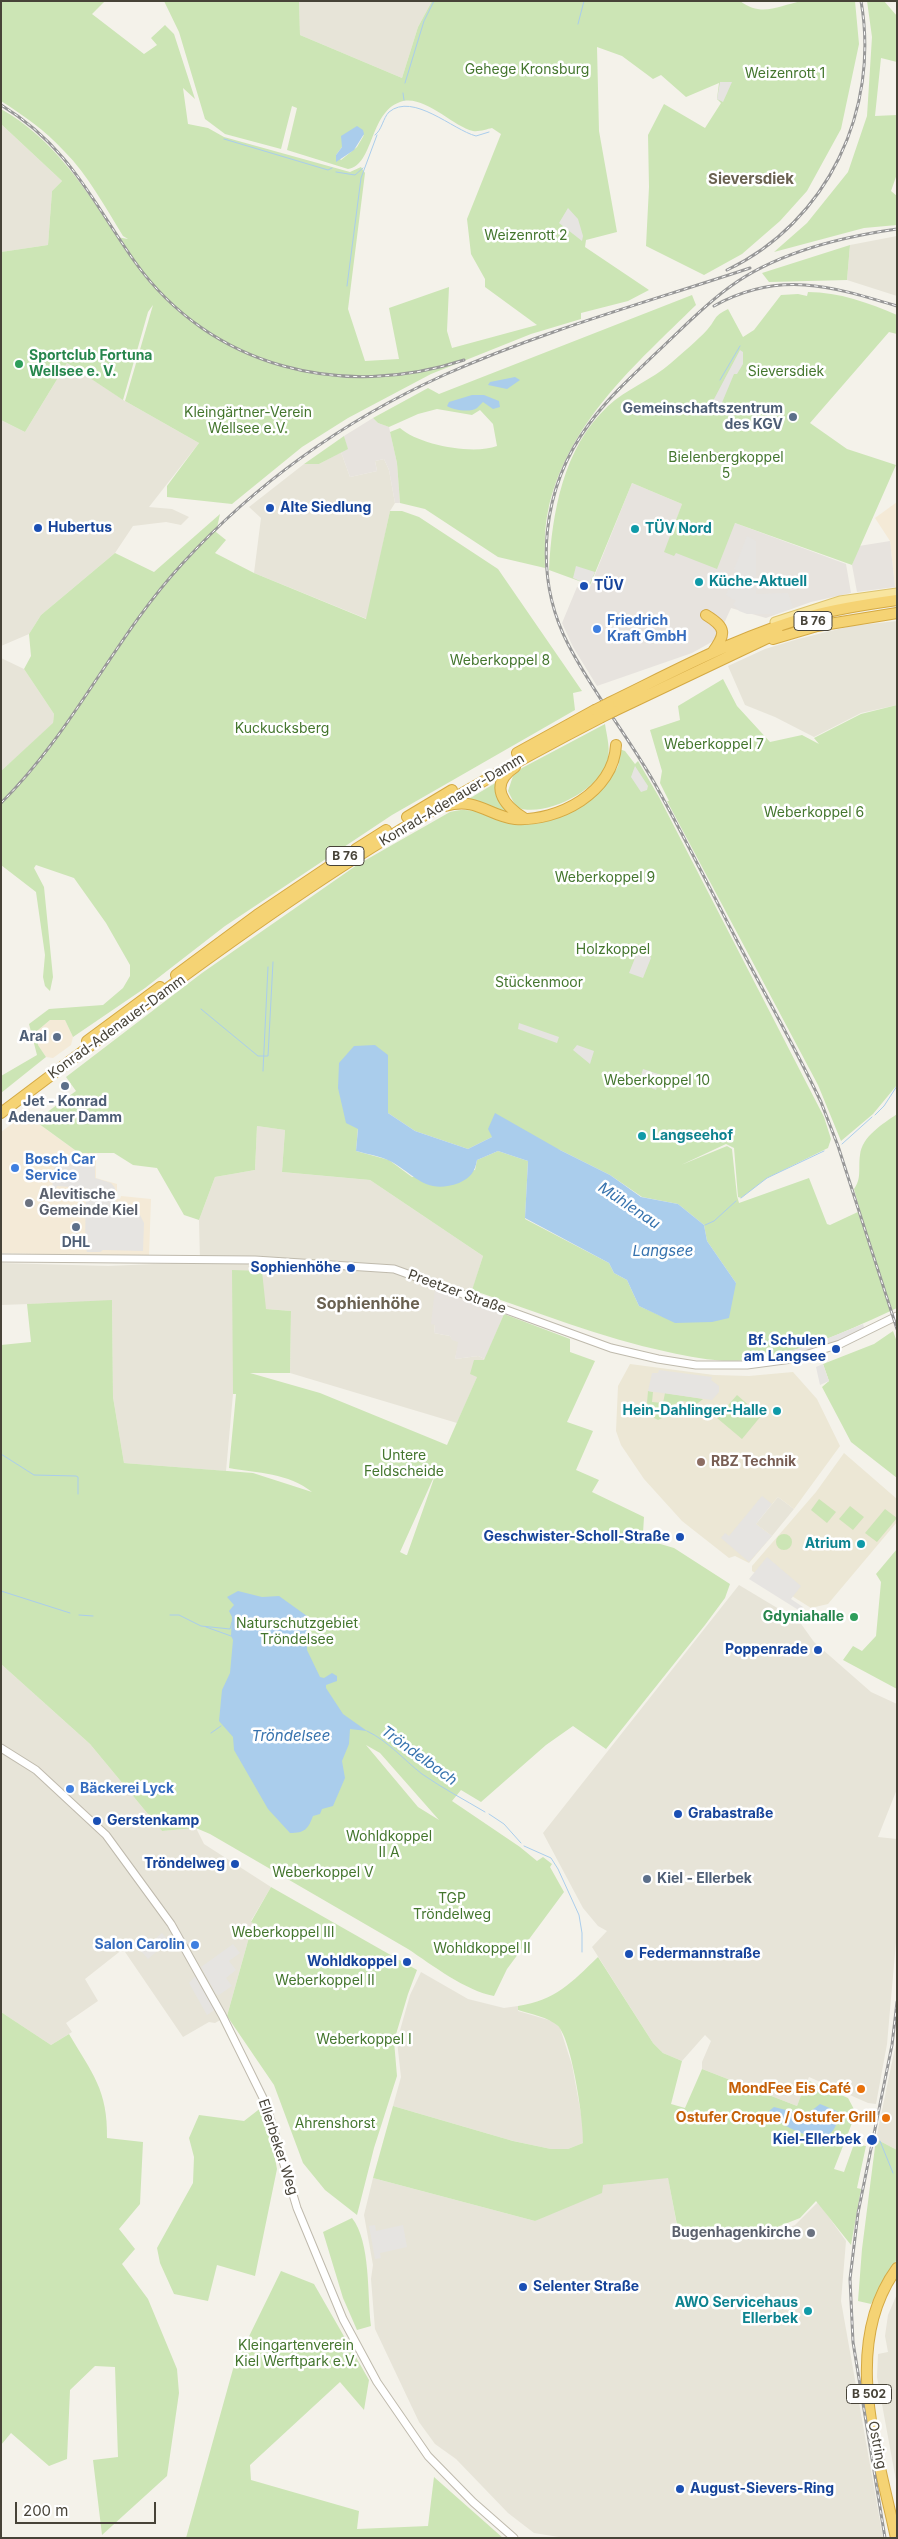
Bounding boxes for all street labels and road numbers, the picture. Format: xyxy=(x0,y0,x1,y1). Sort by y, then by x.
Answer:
road number: B 76 xyxy=(794,612,832,630)
street label: Konrad-Adenauer-Damm xyxy=(377,750,527,850)
road number: B 76 xyxy=(326,846,364,866)
street label: Konrad-Adenauer-Damm xyxy=(45,971,189,1083)
street label: Preetzer Straße xyxy=(406,1266,508,1318)
street label: Ellerbeker Weg xyxy=(255,2097,301,2197)
road number: B 502 xyxy=(846,2384,892,2404)
street label: Ostring xyxy=(864,2420,890,2470)

